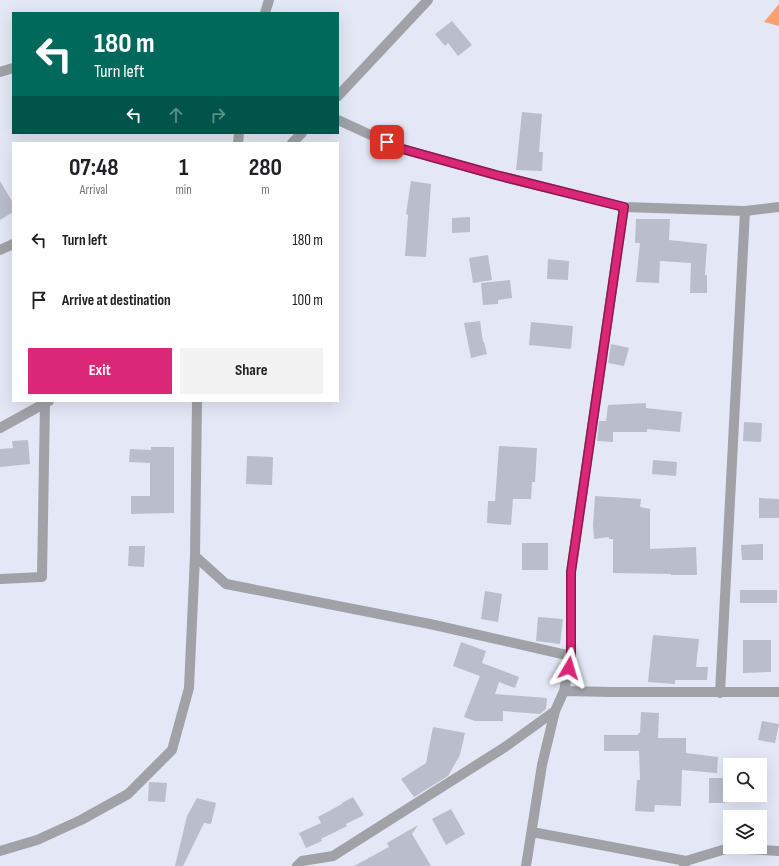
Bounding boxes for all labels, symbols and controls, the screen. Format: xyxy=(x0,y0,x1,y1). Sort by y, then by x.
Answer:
text: 180 m xyxy=(94,27,154,60)
icon: left xyxy=(28,28,80,80)
text: Turn left xyxy=(94,61,145,82)
icon: left xyxy=(123,104,145,126)
icon: ahead xyxy=(165,104,187,126)
icon: right xyxy=(207,104,229,126)
pin xyxy=(370,125,404,159)
icon: arrive xyxy=(376,131,398,153)
text: 07:48 xyxy=(69,153,119,182)
text: 1 xyxy=(179,153,188,182)
text: 280 xyxy=(249,153,282,182)
text: Arrival xyxy=(80,182,108,198)
text: min xyxy=(176,182,192,198)
text: m xyxy=(261,182,270,198)
icon: left xyxy=(28,229,50,251)
text: Turn left xyxy=(62,231,107,250)
text: 180 m xyxy=(292,231,323,250)
icon: arrive xyxy=(28,289,50,311)
text: Arrive at destination xyxy=(62,291,171,310)
text: 100 m xyxy=(292,291,323,310)
button: Exit xyxy=(28,348,172,394)
button: Share xyxy=(180,348,323,394)
position arrow xyxy=(548,647,590,689)
map controls xyxy=(723,758,767,854)
button: search xyxy=(723,758,767,802)
button: layers xyxy=(723,810,767,854)

